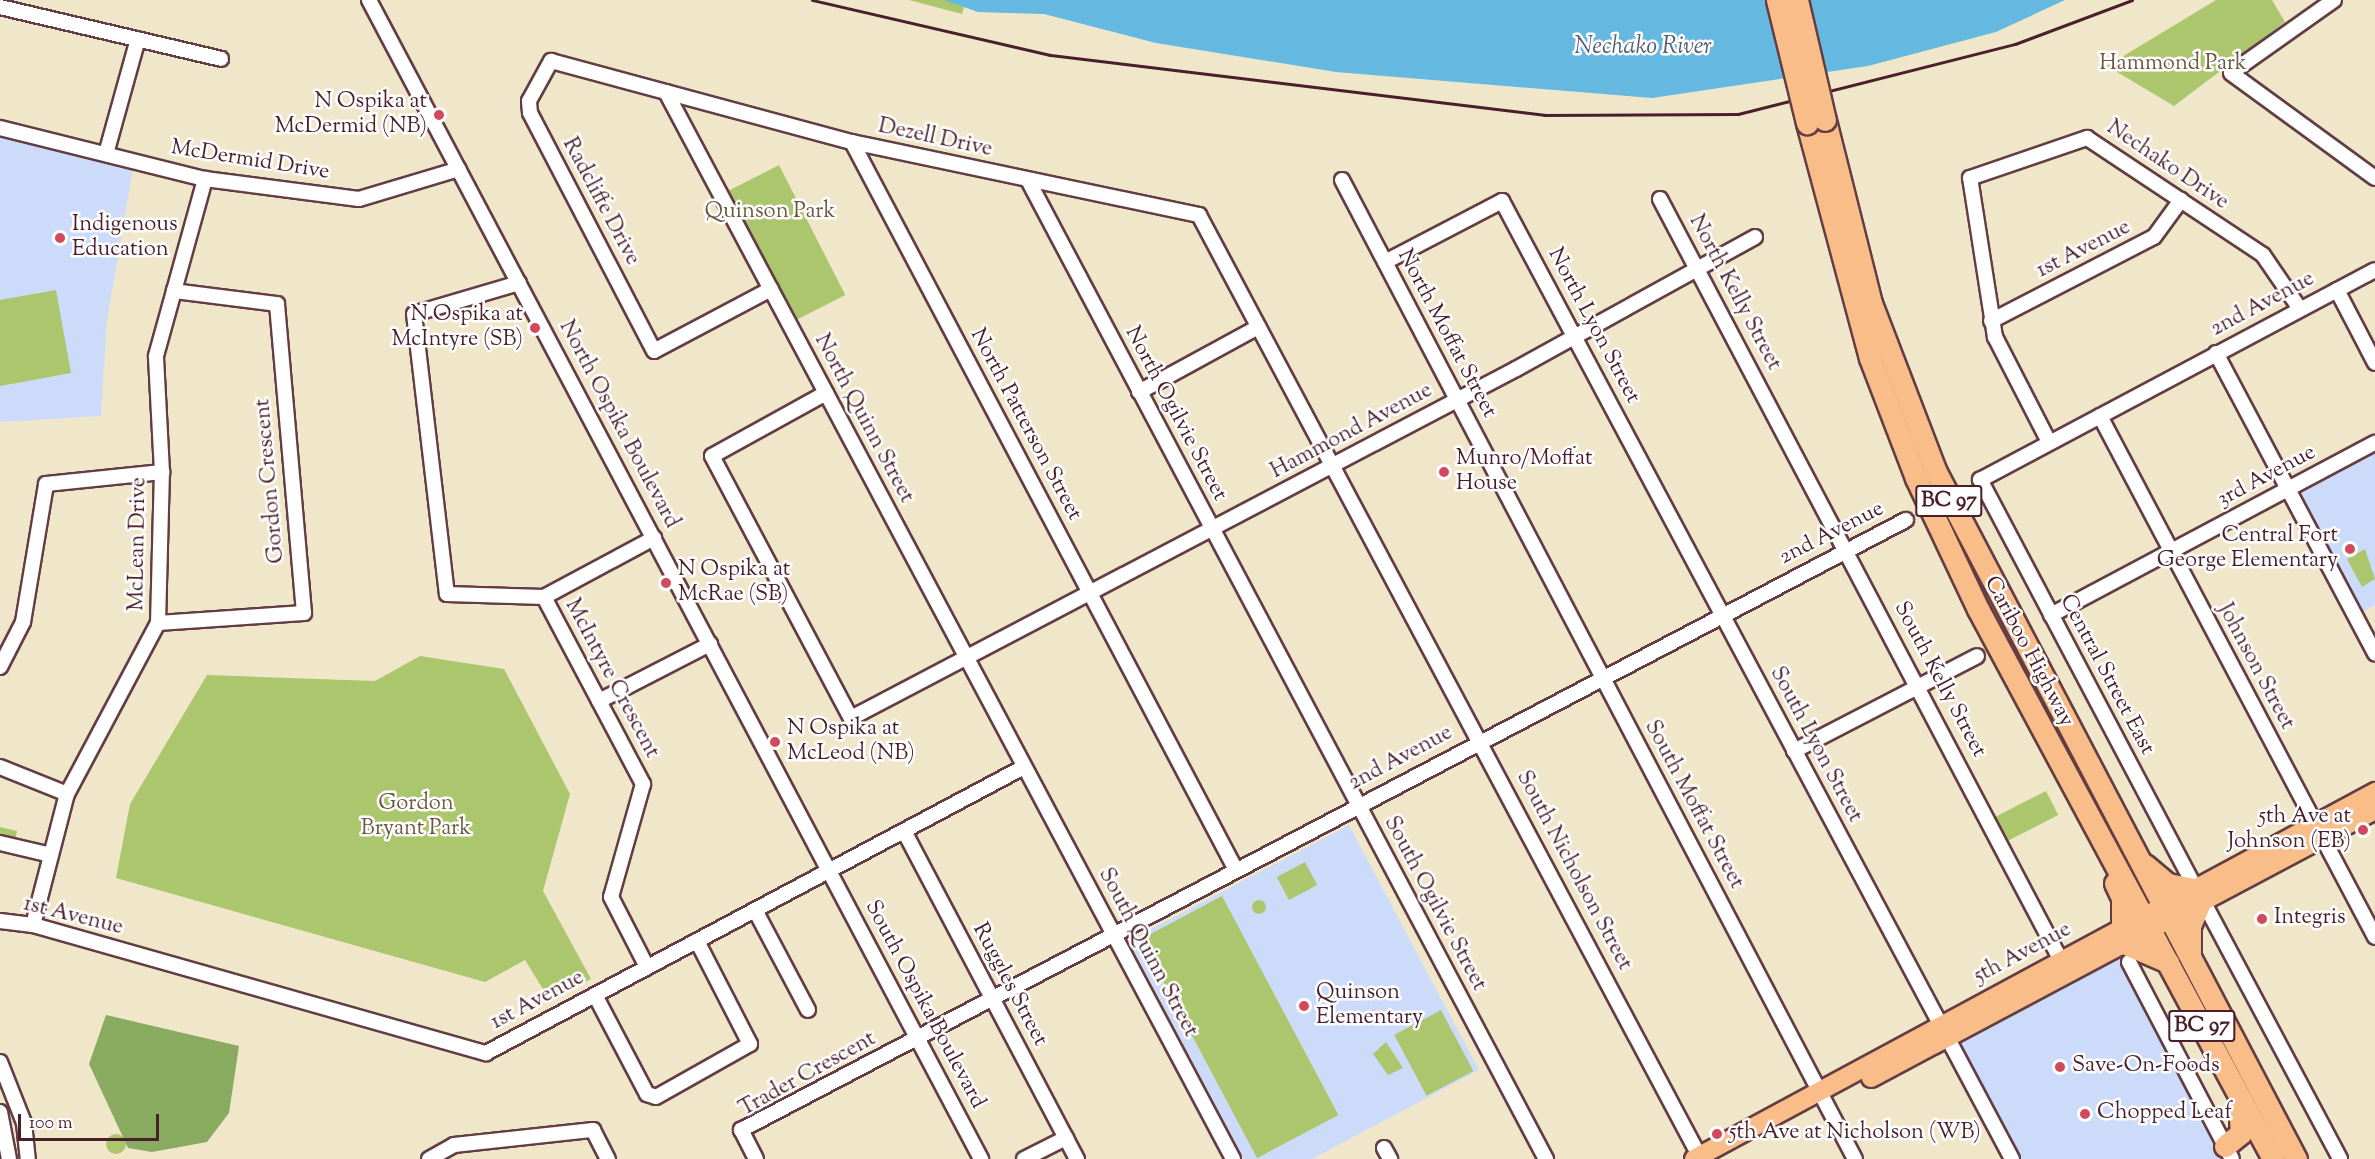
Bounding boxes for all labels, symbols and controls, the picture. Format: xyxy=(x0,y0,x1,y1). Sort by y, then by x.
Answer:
water label: Nechako River xyxy=(1574,34,1712,62)
park label: Hammond Park xyxy=(2099,52,2247,78)
place label: N Ospika at McDermid (NB) xyxy=(275,89,427,140)
marker: N Ospika at McDermid (NB) xyxy=(432,108,446,122)
street label: Dezell Drive xyxy=(876,114,994,164)
street label: Nechako Drive xyxy=(2101,115,2233,217)
street label: Radcliffe Drive xyxy=(555,134,645,270)
street label: McDermid Drive xyxy=(169,135,331,187)
park label: Quinson Park xyxy=(705,200,835,226)
street label: North Kelly Street xyxy=(1682,211,1786,375)
place label: Indigenous Education xyxy=(72,212,178,264)
street label: 1st Avenue xyxy=(2033,215,2135,285)
marker: Indigenous Education xyxy=(53,231,67,245)
street label: North Lyon Street xyxy=(1541,244,1645,408)
street label: North Moffat Street xyxy=(1390,245,1502,423)
street label: 2nd Avenue xyxy=(2207,267,2319,343)
place label: N Ospika at McIntyre (SB) xyxy=(391,302,523,354)
street label: North Ospika Boulevard xyxy=(552,316,684,534)
marker: N Ospika at McIntyre (SB) xyxy=(528,321,542,335)
street label: North Ogilvie Street xyxy=(1118,322,1232,506)
street label: North Patterson Street xyxy=(963,325,1087,525)
street label: North Quinn Street xyxy=(807,330,919,508)
street label: Hammond Avenue xyxy=(1267,378,1437,486)
street label: Gordon Crescent xyxy=(251,398,291,564)
street label: 3rd Avenue xyxy=(2213,440,2321,514)
place label: Munro/Moffat House xyxy=(1456,446,1592,498)
marker: Munro/Moffat House xyxy=(1437,465,1451,479)
street label: McLean Drive xyxy=(125,477,153,611)
road number: BC 97 xyxy=(1914,483,1984,519)
street label: 2nd Avenue xyxy=(1775,496,1889,572)
place label: Central Fort George Elementary xyxy=(2157,523,2338,574)
marker: Central Fort George Elementary xyxy=(2343,542,2357,556)
place label: N Ospika at McRae (SB) xyxy=(678,557,790,608)
street label: Cariboo Highway xyxy=(1977,572,2079,732)
marker: N Ospika at McRae (SB) xyxy=(659,576,673,590)
street label: Central Street East xyxy=(2053,590,2159,760)
street label: McIntyre Crescent xyxy=(558,595,664,763)
street label: South Kelly Street xyxy=(1887,598,1991,762)
street label: Johnson Street xyxy=(2211,599,2299,735)
street label: South Lyon Street xyxy=(1763,663,1867,827)
place label: N Ospika at McLeod (NB) xyxy=(787,716,915,768)
street label: South Moffat Street xyxy=(1637,716,1749,894)
street label: 2nd Avenue xyxy=(1345,721,1457,797)
marker: N Ospika at McLeod (NB) xyxy=(768,735,782,749)
street label: South Nicholson Street xyxy=(1509,767,1637,975)
park label: Gordon Bryant Park xyxy=(361,791,471,842)
place label: 5th Ave at Johnson (EB) xyxy=(2228,804,2351,855)
street label: South Ogilvie Street xyxy=(1377,812,1491,996)
marker: 5th Ave at Johnson (EB) xyxy=(2356,823,2370,837)
street label: South Quinn Street xyxy=(1091,864,1203,1042)
street label: 1st Avenue xyxy=(20,892,126,942)
street label: South Ospika Boulevard xyxy=(858,896,990,1114)
place label: Integris xyxy=(2274,906,2346,932)
marker: Integris xyxy=(2255,912,2269,926)
street label: 5th Avenue xyxy=(1970,917,2076,991)
street label: Ruggles Street xyxy=(966,919,1052,1051)
street label: 1st Avenue xyxy=(487,965,589,1037)
place label: Quinson Elementary xyxy=(1316,980,1423,1032)
marker: Quinson Elementary xyxy=(1297,999,1311,1013)
road number: BC 97 xyxy=(2168,1008,2236,1044)
street label: Trader Crescent xyxy=(735,1027,881,1123)
place label: Save-On-Foods xyxy=(2072,1054,2220,1080)
marker: Save-On-Foods xyxy=(2053,1060,2067,1074)
place label: Chopped Leaf xyxy=(2097,1101,2232,1127)
scale bar xyxy=(21,1102,162,1140)
marker: Chopped Leaf xyxy=(2078,1107,2092,1121)
text: 100 m xyxy=(29,1111,73,1137)
place label: 5th Ave at Nicholson (WB) xyxy=(1729,1121,1981,1147)
marker: 5th Ave at Nicholson (WB) xyxy=(1710,1127,1724,1141)

